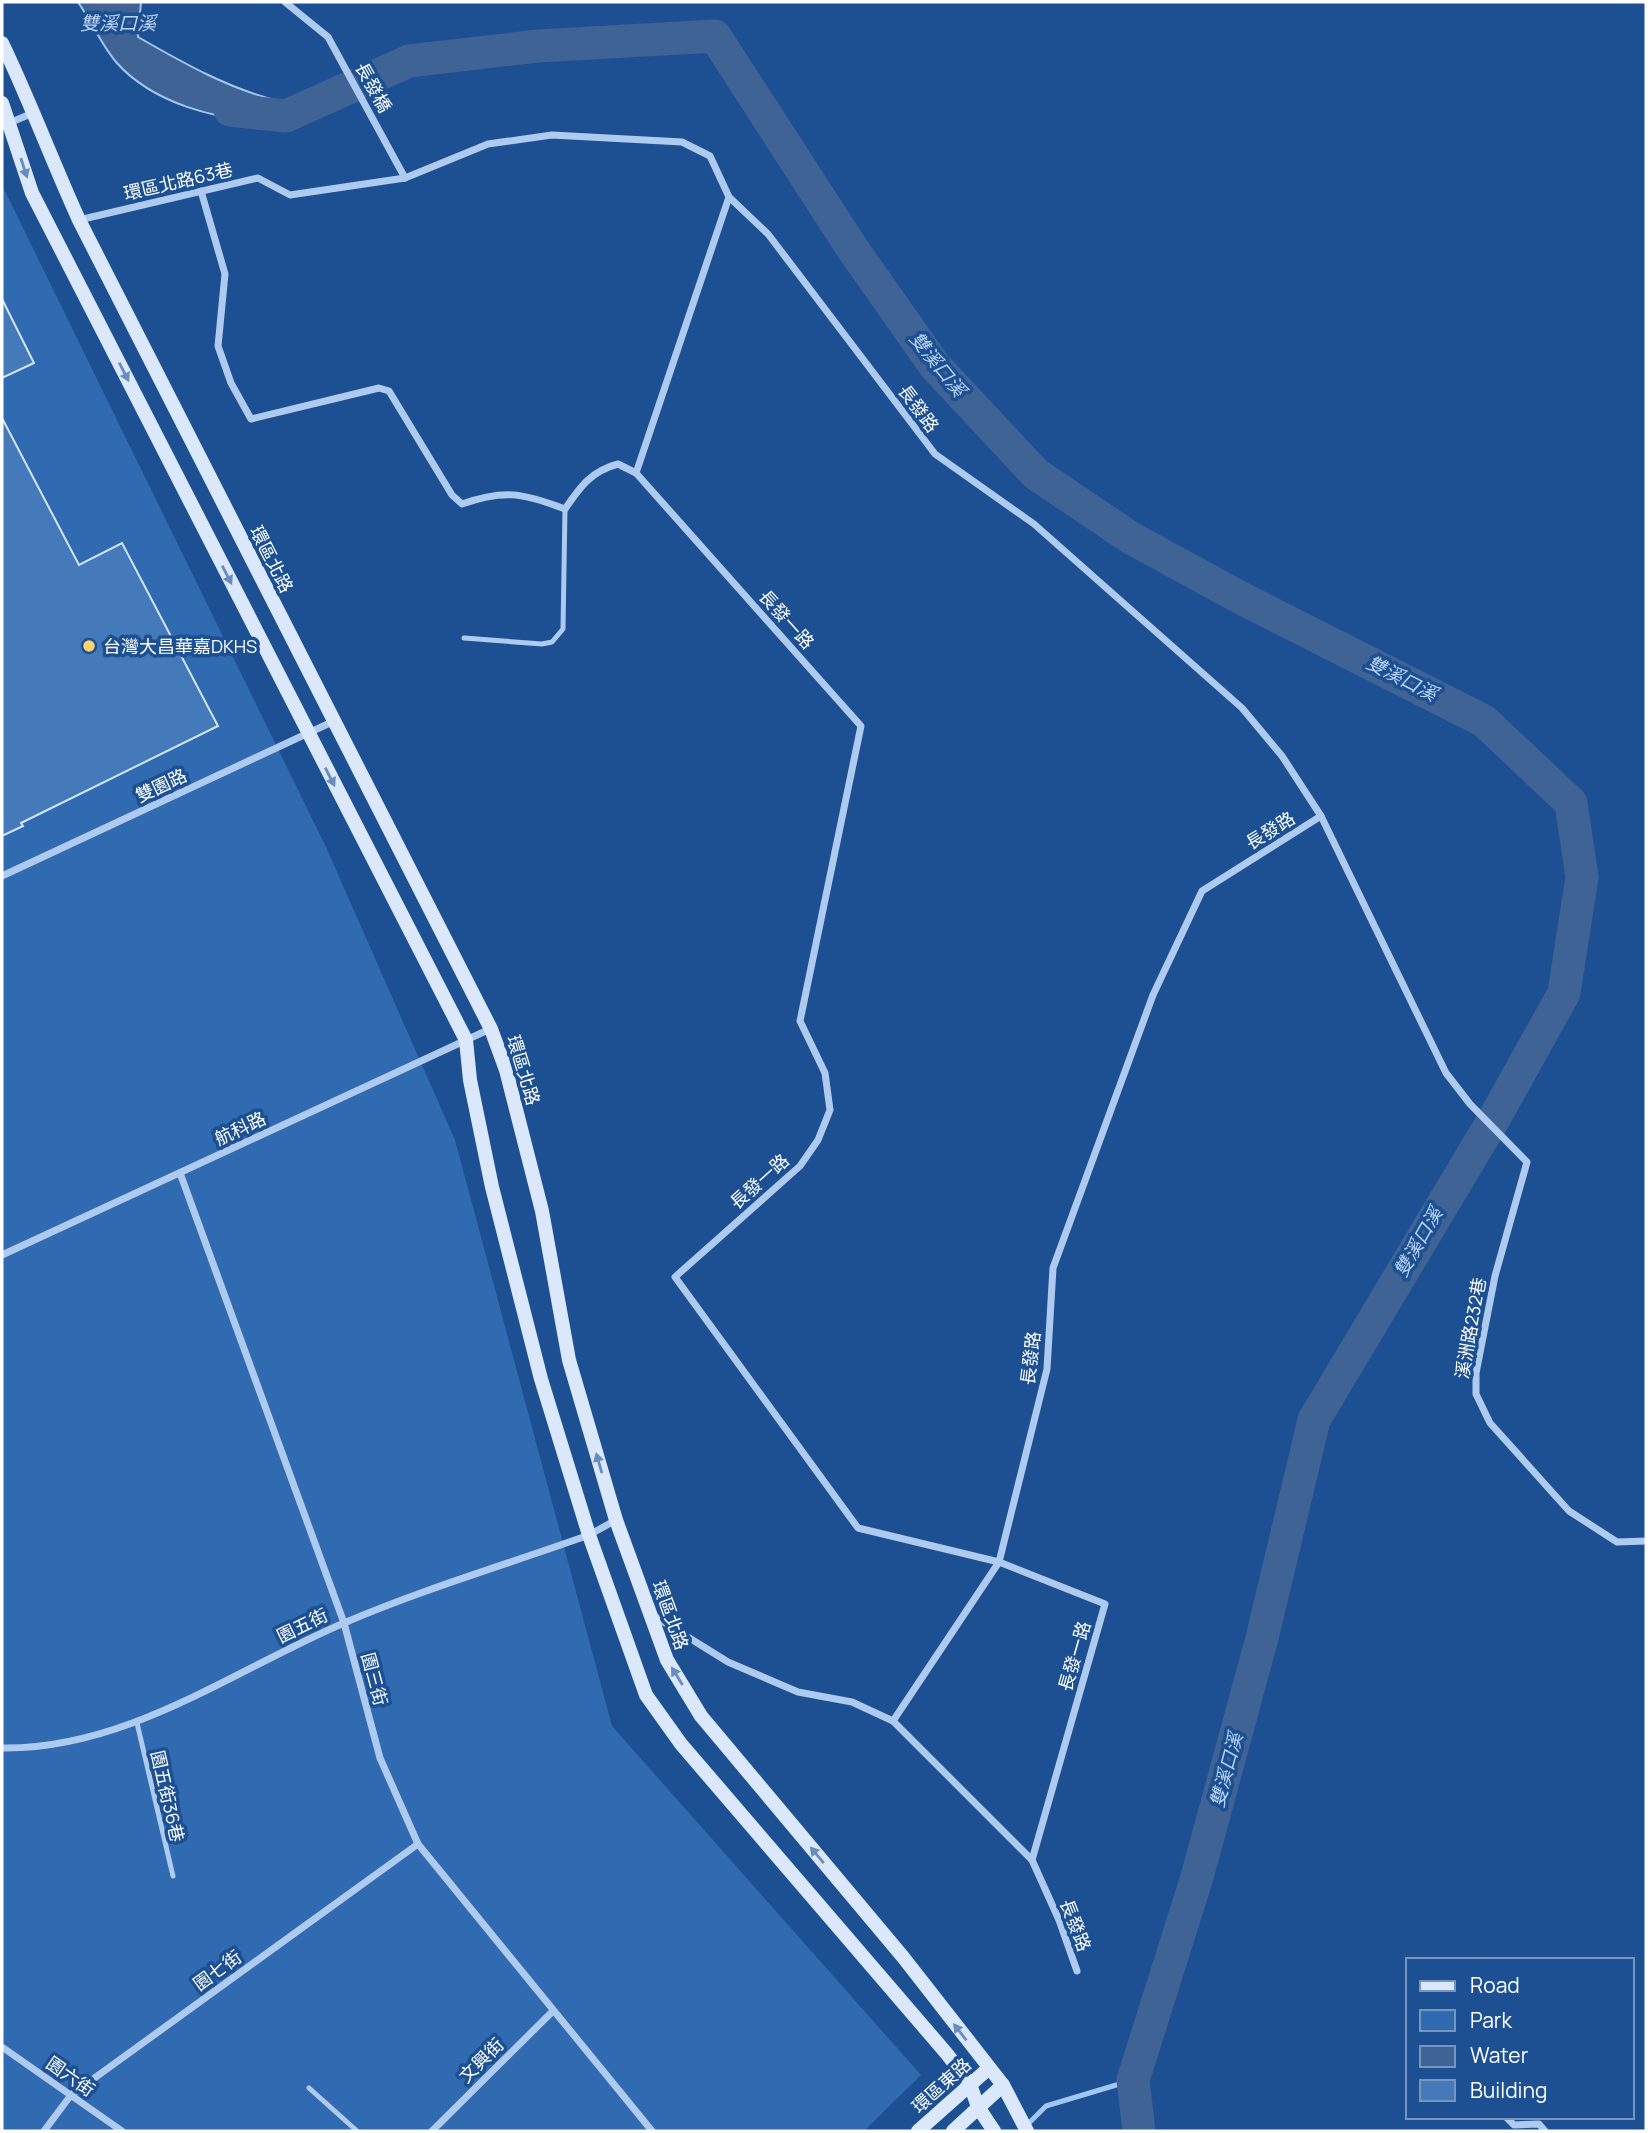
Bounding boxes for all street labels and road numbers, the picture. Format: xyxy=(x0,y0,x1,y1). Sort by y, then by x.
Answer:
street label: 長發橋 xyxy=(350,58,398,116)
street label: 環區北路63巷 xyxy=(121,157,235,205)
street label: 長發路 xyxy=(893,379,945,437)
street label: 環區北路 xyxy=(245,521,299,597)
street label: 長發一路 xyxy=(754,584,820,654)
street label: 雙園路 xyxy=(131,763,191,807)
street label: 長發路 xyxy=(1241,806,1299,854)
street label: 環區北路 xyxy=(502,1032,546,1108)
street label: 航科路 xyxy=(210,1106,270,1150)
street label: 長發一路 xyxy=(724,1148,794,1214)
street label: 溪洲路232巷 xyxy=(1449,1275,1491,1381)
street label: 長發路 xyxy=(1015,1330,1045,1386)
street label: 環區北路 xyxy=(647,1577,695,1653)
street label: 園五街 xyxy=(272,1602,332,1648)
street label: 長發一路 xyxy=(1053,1618,1095,1694)
street label: 園三街 xyxy=(356,1650,394,1708)
street label: 園五街36巷 xyxy=(146,1748,190,1844)
street label: 長發路 xyxy=(1055,1895,1097,1955)
street label: 園七街 xyxy=(188,1944,246,1996)
street label: 文興街 xyxy=(453,2032,509,2088)
street label: 園六街 xyxy=(42,2051,100,2101)
street label: 環區東路 xyxy=(906,2052,976,2118)

